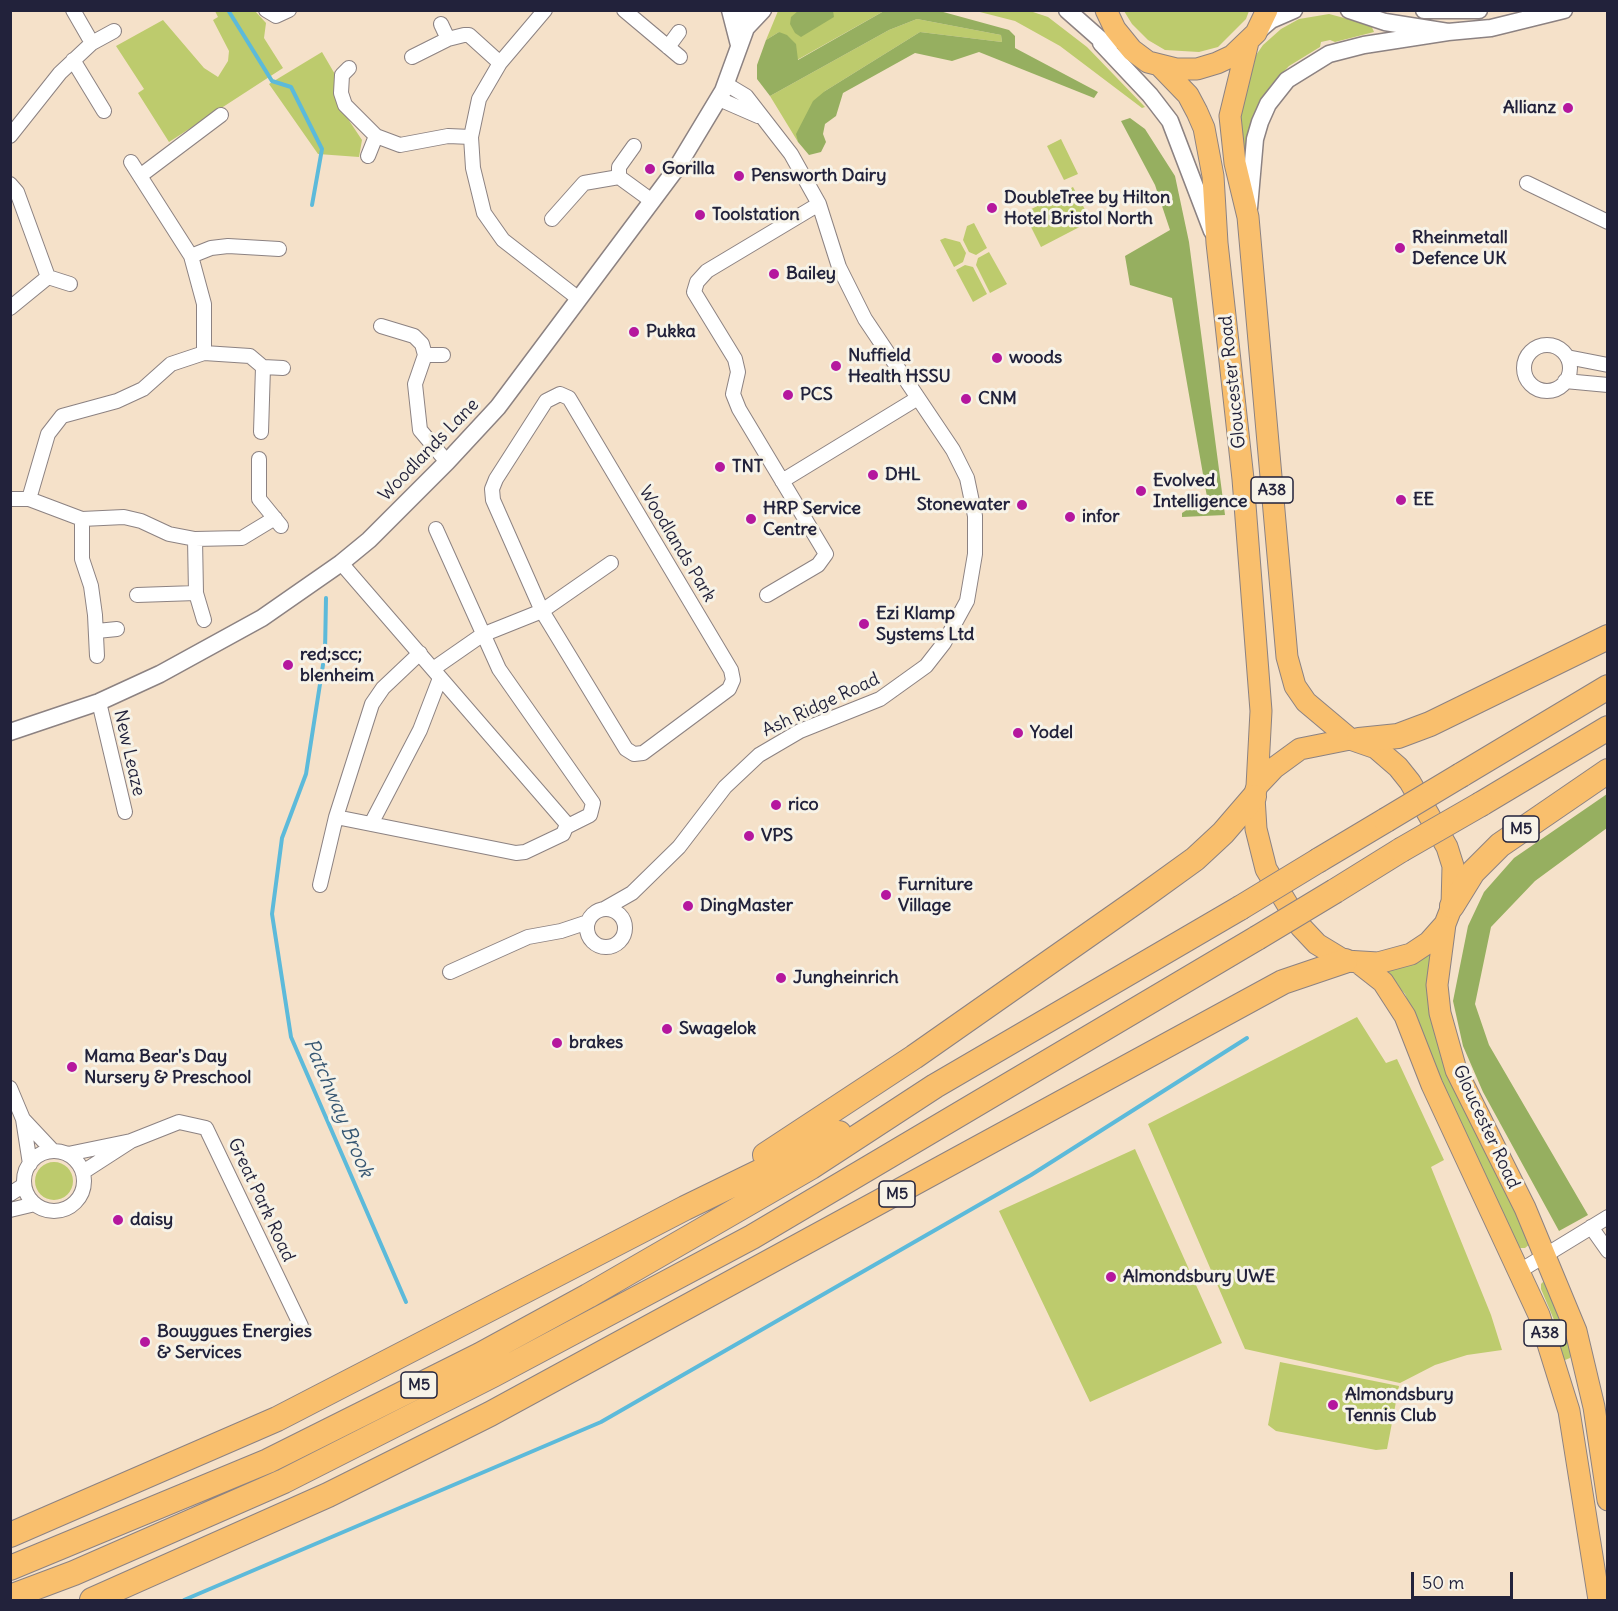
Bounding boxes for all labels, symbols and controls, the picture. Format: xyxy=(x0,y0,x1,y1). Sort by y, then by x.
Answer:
place label: Allianz xyxy=(1503,97,1556,119)
marker: Allianz xyxy=(1561,101,1575,115)
place label: Gorilla xyxy=(662,158,715,180)
marker: Gorilla xyxy=(643,162,657,176)
place label: Pensworth Dairy xyxy=(751,165,886,187)
marker: Pensworth Dairy xyxy=(732,169,746,183)
place label: DoubleTree by Hilton Hotel Bristol North xyxy=(1004,187,1170,230)
marker: DoubleTree by Hilton Hotel Bristol North xyxy=(985,201,999,215)
place label: Toolstation xyxy=(712,204,800,226)
marker: Toolstation xyxy=(693,208,707,222)
place label: Rheinmetall Defence UK xyxy=(1412,227,1508,270)
marker: Rheinmetall Defence UK xyxy=(1393,241,1407,255)
place label: Bailey xyxy=(786,263,836,285)
marker: Bailey xyxy=(767,267,781,281)
street label: Gloucester Road xyxy=(1215,314,1251,450)
place label: Pukka xyxy=(646,321,696,343)
marker: Pukka xyxy=(627,325,641,339)
place label: Nuffield Health HSSU xyxy=(848,345,951,388)
place label: woods xyxy=(1009,347,1062,369)
marker: woods xyxy=(990,351,1004,365)
marker: Nuffield Health HSSU xyxy=(829,359,843,373)
place label: PCS xyxy=(800,384,833,406)
marker: PCS xyxy=(781,388,795,402)
place label: CNM xyxy=(978,388,1017,410)
marker: CNM xyxy=(959,392,973,406)
street label: Woodlands Lane xyxy=(375,394,483,506)
place label: TNT xyxy=(732,456,763,478)
marker: TNT xyxy=(713,460,727,474)
place label: DHL xyxy=(885,464,920,486)
marker: DHL xyxy=(866,468,880,482)
place label: Evolved Intelligence xyxy=(1153,470,1247,512)
road number: A38 xyxy=(1251,477,1293,503)
street label: Woodlands Park xyxy=(634,482,720,606)
marker: Evolved Intelligence xyxy=(1134,484,1148,498)
place label: EE xyxy=(1413,489,1434,511)
marker: EE xyxy=(1394,493,1408,507)
place label: Stonewater xyxy=(917,494,1010,516)
place label: HRP Service Centre xyxy=(763,498,861,540)
marker: Stonewater xyxy=(1015,498,1029,512)
place label: infor xyxy=(1082,506,1119,528)
marker: infor xyxy=(1063,510,1077,524)
marker: HRP Service Centre xyxy=(744,512,758,526)
place label: Ezi Klamp Systems Ltd xyxy=(876,603,974,646)
marker: Ezi Klamp Systems Ltd xyxy=(857,617,871,631)
place label: red;scc; blenheim xyxy=(300,644,374,686)
marker: red;scc; blenheim xyxy=(281,658,295,672)
street label: Ash Ridge Road xyxy=(759,668,883,742)
street label: New Leaze xyxy=(109,708,149,798)
place label: Yodel xyxy=(1030,722,1073,744)
marker: Yodel xyxy=(1011,726,1025,740)
place label: rico xyxy=(788,794,818,816)
marker: rico xyxy=(769,798,783,812)
road number: M5 xyxy=(1503,816,1539,842)
place label: VPS xyxy=(761,825,793,847)
marker: VPS xyxy=(742,829,756,843)
place label: Furniture Village xyxy=(898,874,973,916)
marker: Furniture Village xyxy=(879,888,893,902)
place label: DingMaster xyxy=(700,895,793,917)
marker: DingMaster xyxy=(681,899,695,913)
place label: Jungheinrich xyxy=(793,967,899,989)
marker: Jungheinrich xyxy=(774,971,788,985)
place label: Swagelok xyxy=(679,1018,756,1040)
marker: Swagelok xyxy=(660,1022,674,1036)
place label: brakes xyxy=(569,1032,623,1054)
water label: Patchway Brook xyxy=(298,1035,378,1181)
marker: brakes xyxy=(550,1036,564,1050)
place label: Mama Bear's Day Nursery & Preschool xyxy=(84,1046,251,1088)
marker: Mama Bear's Day Nursery & Preschool xyxy=(65,1060,79,1074)
street label: Gloucester Road xyxy=(1448,1062,1524,1192)
street label: Great Park Road xyxy=(223,1135,299,1265)
road number: M5 xyxy=(879,1181,915,1207)
place label: daisy xyxy=(130,1209,173,1231)
marker: daisy xyxy=(111,1213,125,1227)
place label: Almondsbury UWE xyxy=(1123,1266,1275,1288)
marker: Almondsbury UWE xyxy=(1104,1270,1118,1284)
road number: A38 xyxy=(1524,1320,1566,1346)
place label: Bouygues Energies & Services xyxy=(157,1321,312,1364)
marker: Bouygues Energies & Services xyxy=(138,1335,152,1349)
road number: M5 xyxy=(401,1372,437,1398)
place label: Almondsbury Tennis Club xyxy=(1345,1384,1454,1426)
marker: Almondsbury Tennis Club xyxy=(1326,1398,1340,1412)
scale bar xyxy=(1414,1560,1516,1598)
text: 50 m xyxy=(1422,1571,1464,1594)

